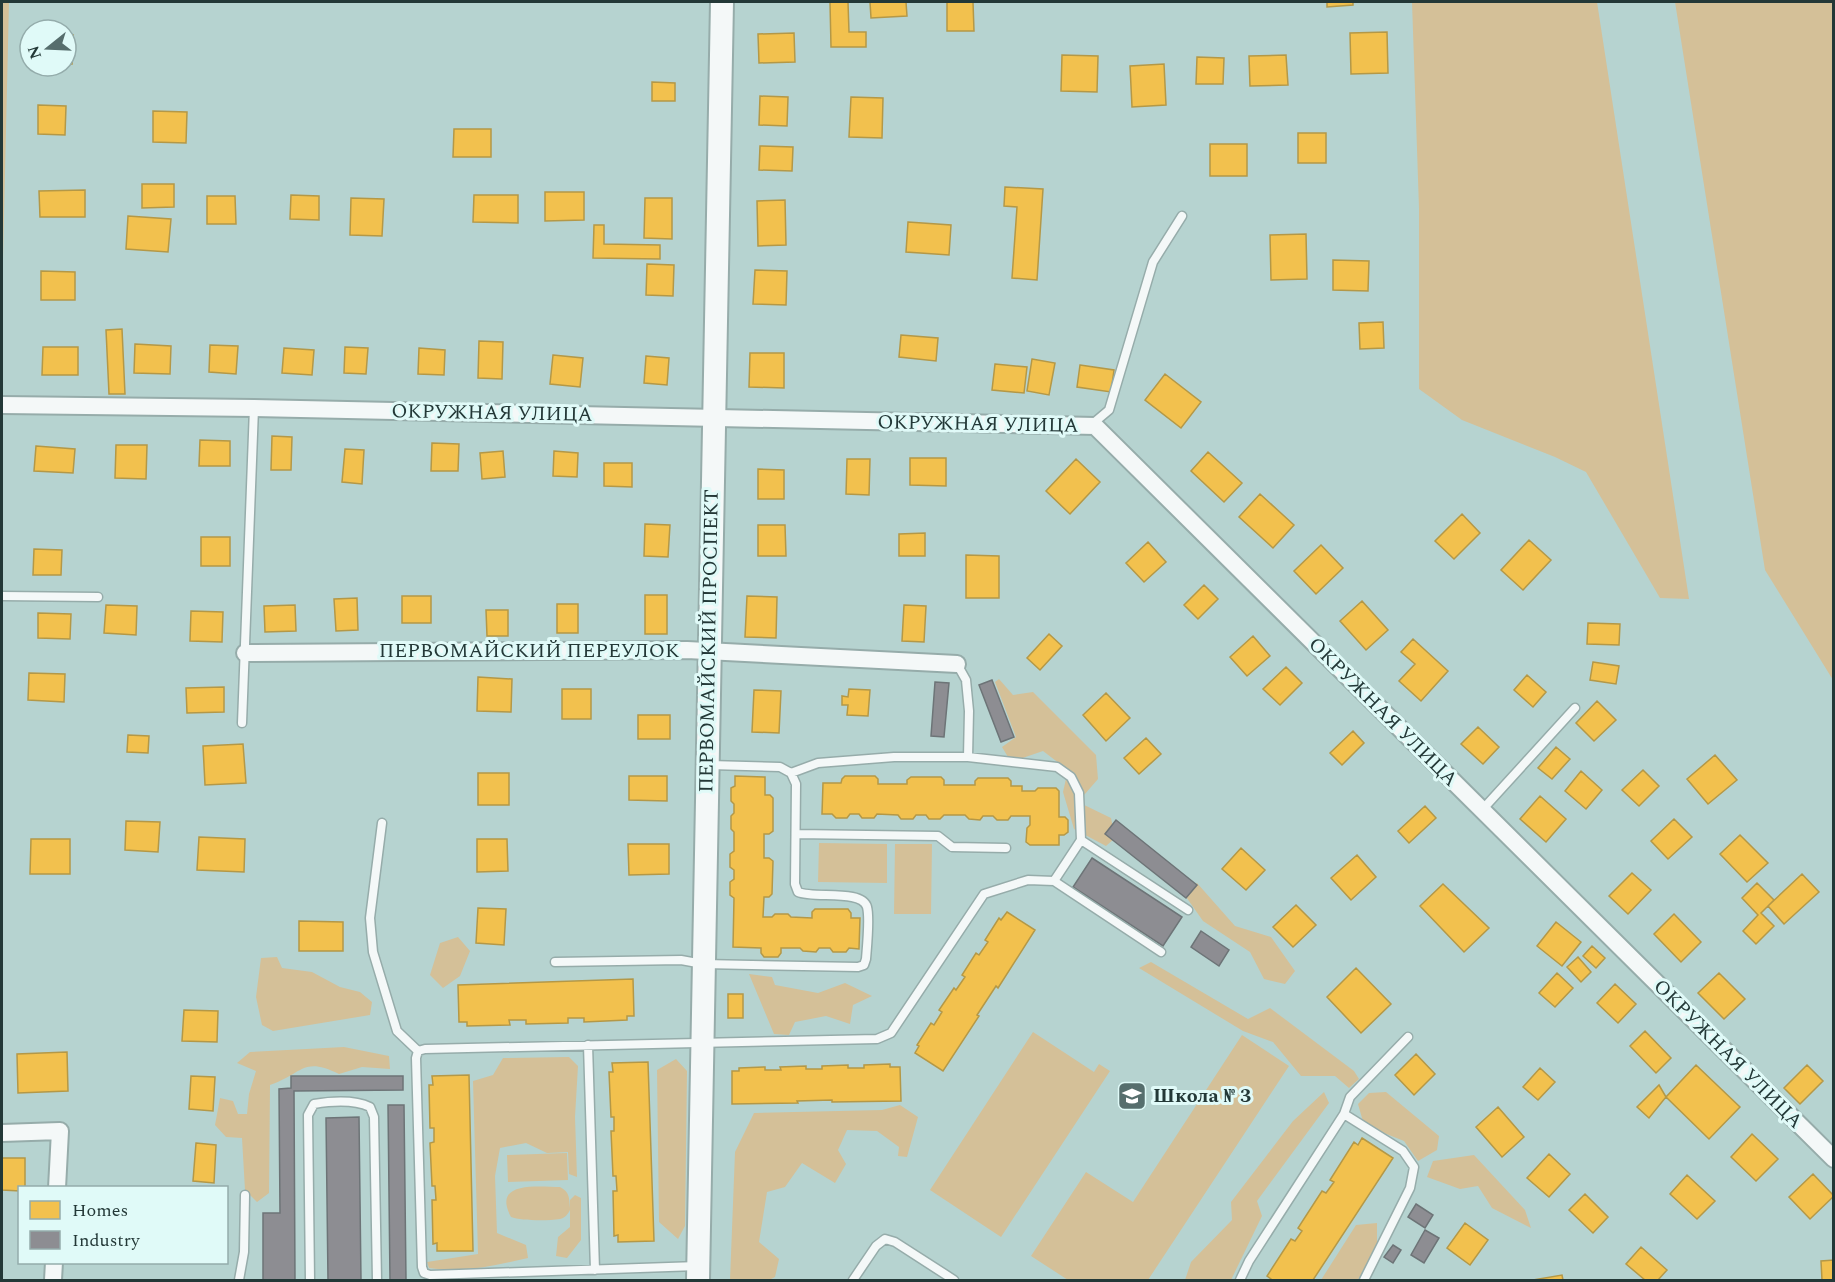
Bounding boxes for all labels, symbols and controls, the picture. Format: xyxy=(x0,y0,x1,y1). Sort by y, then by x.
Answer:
north arrow xyxy=(18,18,78,78)
text: N xyxy=(21,42,48,62)
street label: ОКРУЖНАЯ УЛИЦА xyxy=(391,396,593,430)
street label: ОКРУЖНАЯ УЛИЦА xyxy=(877,407,1079,441)
street label: ПЕРВОМАЙСКИЙ ПРОСПЕКТ xyxy=(691,489,727,793)
street label: ОКРУЖНАЯ УЛИЦА xyxy=(1301,630,1465,794)
street label: ПЕРВОМАЙСКИЙ ПЕРЕУЛОК xyxy=(379,636,680,666)
street label: ОКРУЖНАЯ УЛИЦА xyxy=(1646,972,1810,1136)
school or university icon: Школа № 3 xyxy=(1116,1080,1148,1112)
place label: Школа № 3 xyxy=(1153,1081,1251,1111)
legend xyxy=(18,1186,228,1264)
text: Homes xyxy=(72,1197,128,1224)
text: Industry xyxy=(72,1227,141,1254)

